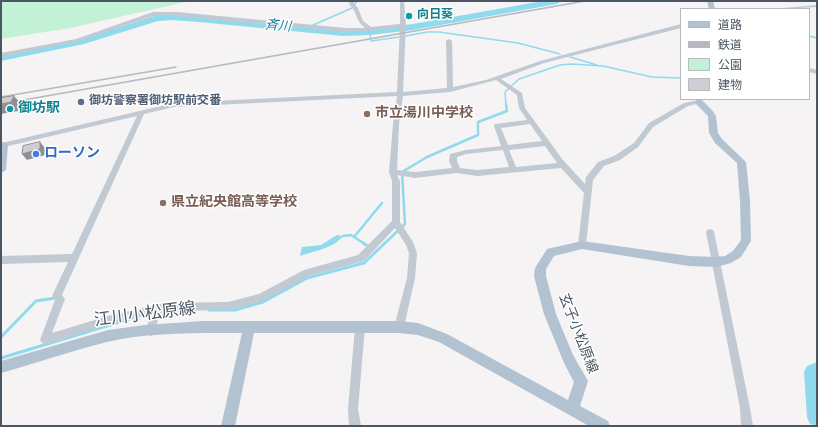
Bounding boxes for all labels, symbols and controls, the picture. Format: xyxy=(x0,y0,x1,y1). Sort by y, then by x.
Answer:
legend xyxy=(680,8,810,100)
place label: 向日葵 xyxy=(417,9,453,23)
marker: 向日葵 xyxy=(404,11,414,21)
water label: 斉川 xyxy=(264,18,292,36)
text: 道路 xyxy=(718,18,742,34)
text: 鉄道 xyxy=(718,38,742,54)
text: 公園 xyxy=(718,58,742,74)
text: 建物 xyxy=(718,78,742,94)
place label: 御坊警察署御坊駅前交番 xyxy=(89,95,221,109)
marker: 御坊警察署御坊駅前交番 xyxy=(76,97,86,107)
place label: 御坊駅 xyxy=(18,101,60,117)
marker: 御坊駅 xyxy=(5,104,15,114)
place label: 市立湯川中学校 xyxy=(375,106,473,122)
marker: 市立湯川中学校 xyxy=(362,109,372,119)
place label: ローソン xyxy=(44,146,100,162)
marker: ローソン xyxy=(31,149,41,159)
place label: 県立紀央館高等学校 xyxy=(171,195,297,211)
marker: 県立紀央館高等学校 xyxy=(158,198,168,208)
street label: 玄子小松原線 xyxy=(554,292,600,376)
street label: 江川小松原線 xyxy=(93,300,197,332)

